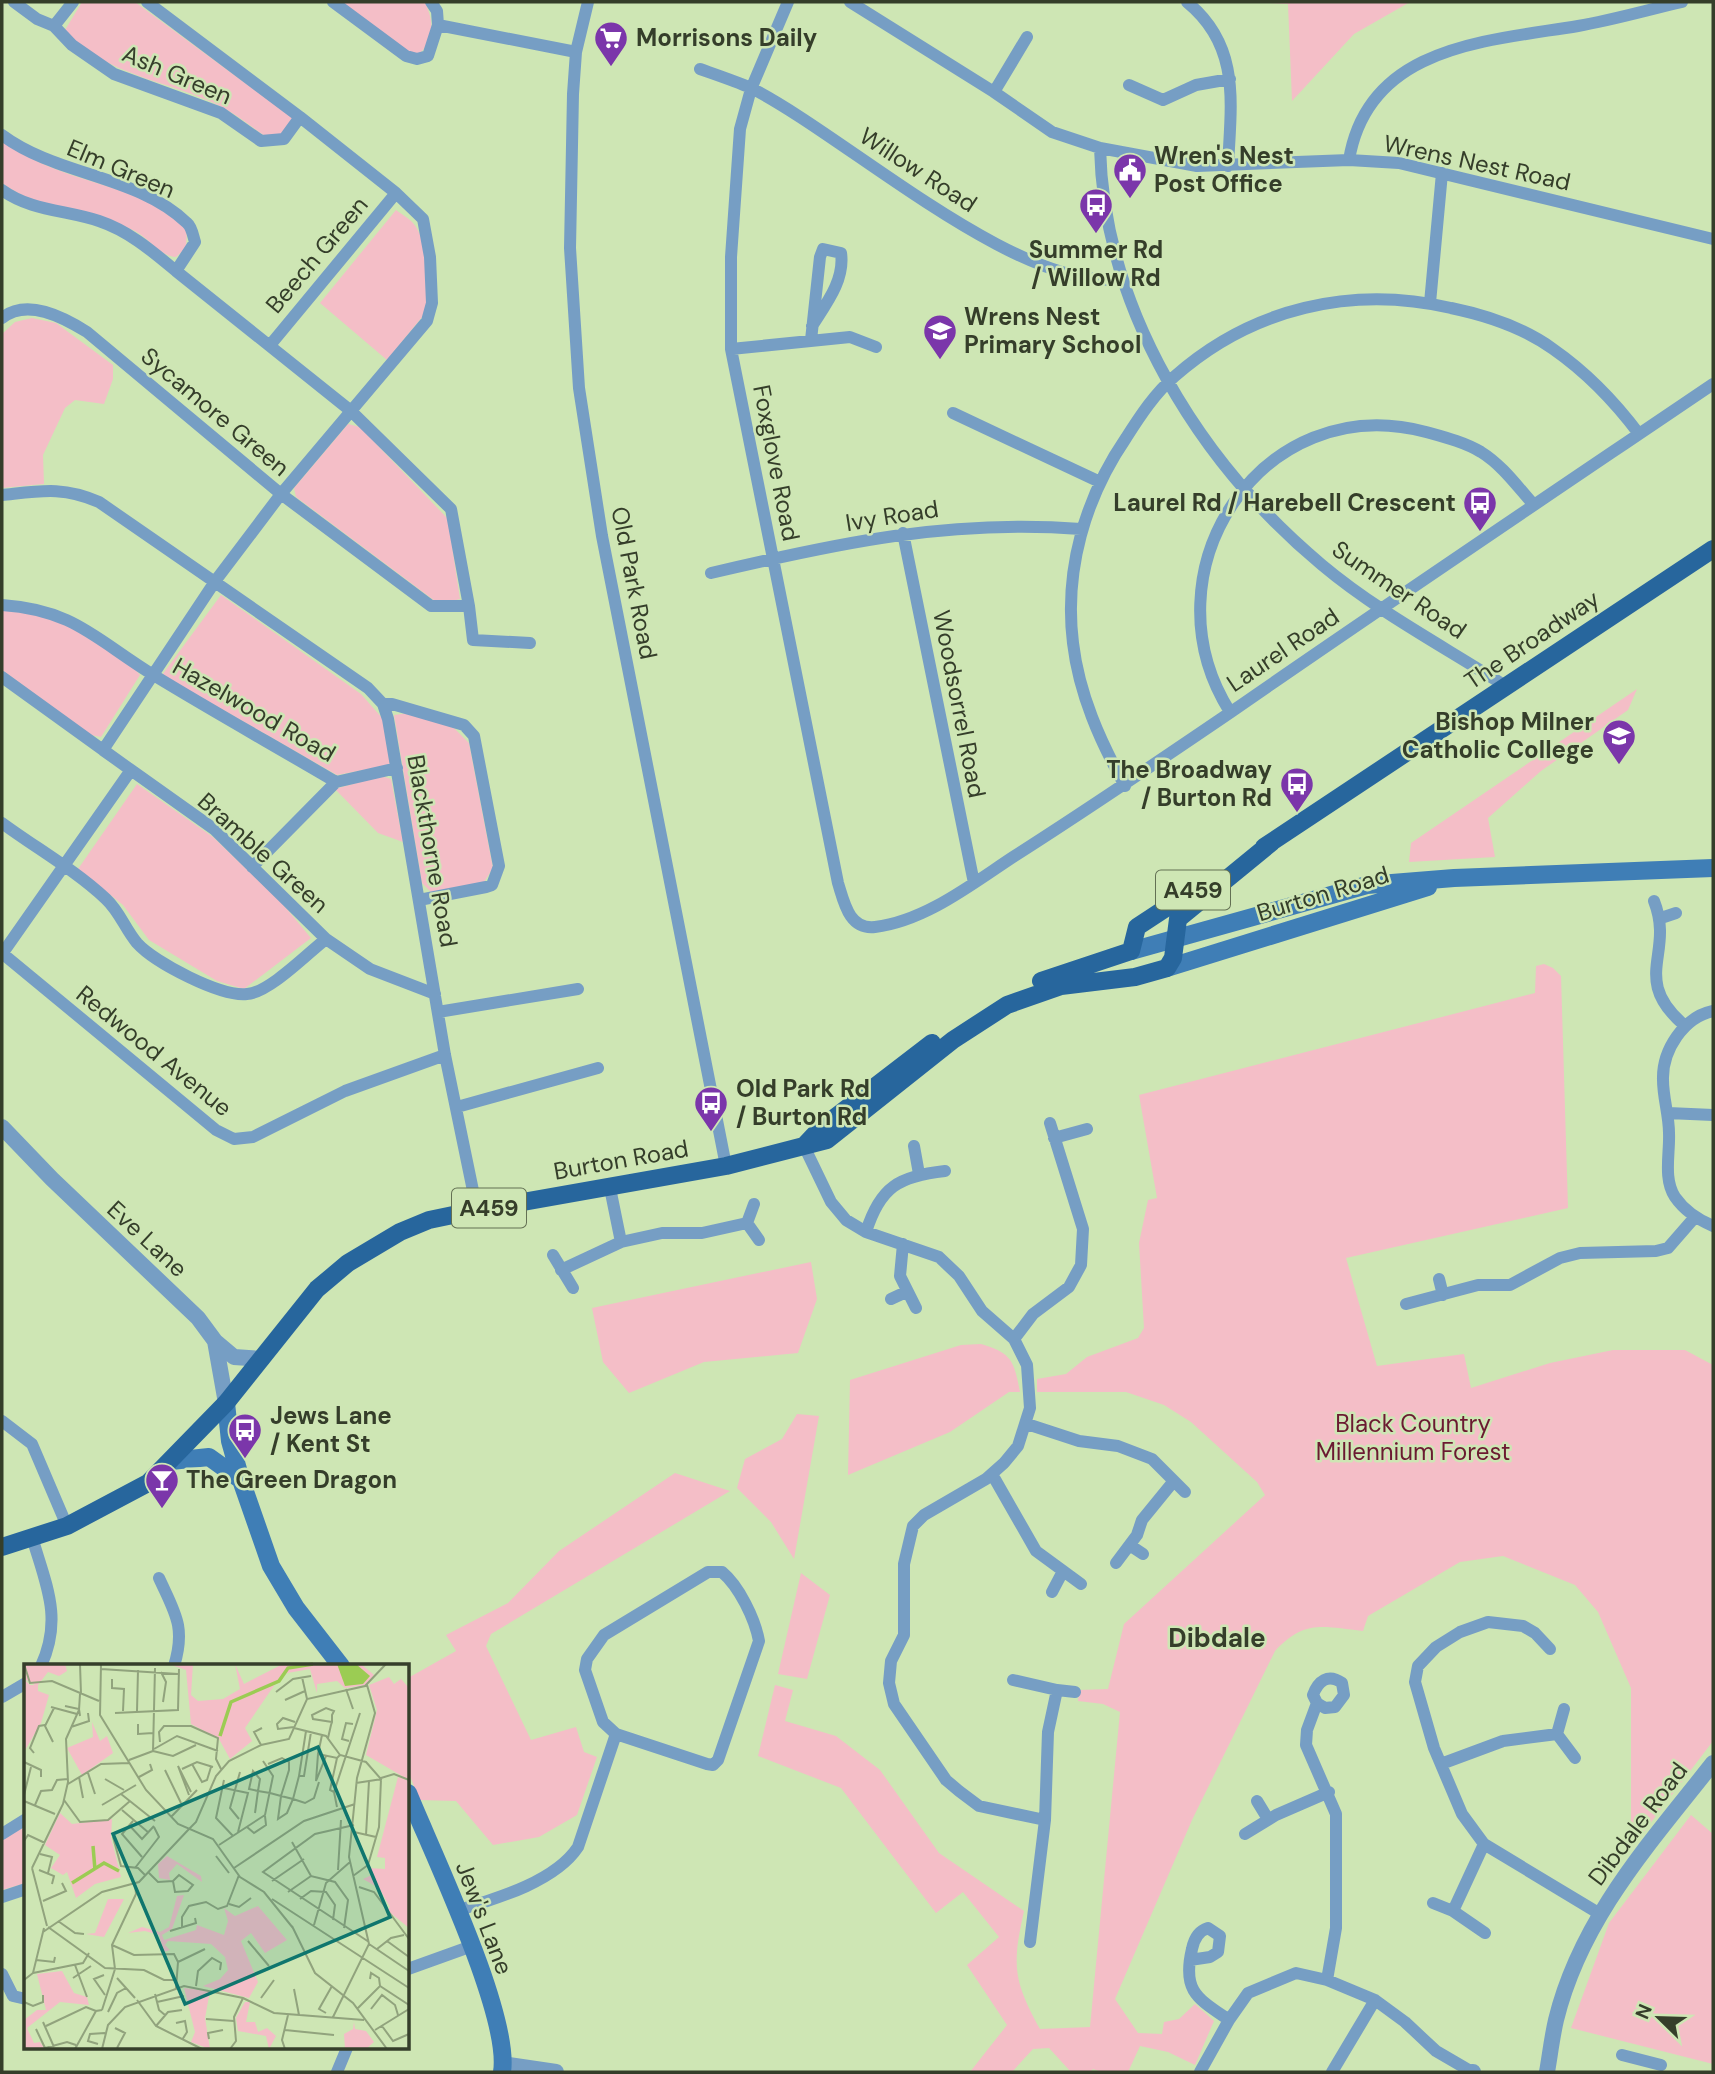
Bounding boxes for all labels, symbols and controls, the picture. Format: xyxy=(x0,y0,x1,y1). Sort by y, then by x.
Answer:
supermarket icon: Morrisons Daily xyxy=(592,19,630,68)
place label: Morrisons Daily xyxy=(636,22,818,53)
street label: Ash Green xyxy=(118,38,237,111)
street label: Willow Road xyxy=(854,120,983,219)
street label: Wrens Nest Road xyxy=(1381,128,1573,197)
street label: Elm Green xyxy=(63,132,180,205)
place label: Wren's Nest Post Office xyxy=(1154,140,1294,199)
public building icon: Wren's Nest Post Office xyxy=(1111,151,1149,200)
bus stop icon: Summer Rd / Willow Rd xyxy=(1077,186,1115,235)
street label: Beech Green xyxy=(259,190,375,320)
place label: Summer Rd / Willow Rd xyxy=(1029,234,1163,293)
place label: Wrens Nest Primary School xyxy=(964,301,1141,360)
school or university icon: Wrens Nest Primary School xyxy=(921,312,959,361)
street label: Sycamore Green xyxy=(135,340,296,483)
street label: Foxglove Road xyxy=(746,382,807,544)
bus stop icon: Laurel Rd / Harebell Crescent xyxy=(1461,484,1499,533)
place label: Laurel Rd / Harebell Crescent xyxy=(1113,487,1456,518)
street label: Ivy Road xyxy=(843,493,941,538)
street label: Old Park Road xyxy=(604,504,664,662)
street label: Summer Road xyxy=(1326,533,1472,646)
street label: The Broadway xyxy=(1458,583,1605,696)
street label: Laurel Road xyxy=(1221,601,1345,699)
street label: Woodsorrel Road xyxy=(926,608,993,800)
street label: Hazelwood Road xyxy=(167,650,341,769)
place label: Bishop Milner Catholic College xyxy=(1402,706,1594,765)
school or university icon: Bishop Milner Catholic College xyxy=(1600,717,1638,766)
street label: Blackthorne Road xyxy=(400,752,465,949)
place label: The Broadway / Burton Rd xyxy=(1106,754,1272,813)
bus stop icon: The Broadway / Burton Rd xyxy=(1278,765,1316,814)
street label: Bramble Green xyxy=(191,786,335,920)
street label: Burton Road xyxy=(1253,859,1393,928)
road number: A459 xyxy=(1156,870,1230,909)
street label: Redwood Avenue xyxy=(70,978,238,1123)
place label: Old Park Rd / Burton Rd xyxy=(736,1073,870,1132)
bus stop icon: Old Park Rd / Burton Rd xyxy=(692,1084,730,1133)
street label: Burton Road xyxy=(551,1132,691,1187)
road number: A459 xyxy=(452,1189,526,1228)
street label: Eve Lane xyxy=(101,1194,194,1284)
place label: Jews Lane / Kent St xyxy=(270,1400,392,1459)
park label: Black Country Millennium Forest xyxy=(1316,1408,1510,1467)
bus stop icon: Jews Lane / Kent St xyxy=(226,1411,264,1460)
bar icon: The Green Dragon xyxy=(143,1461,181,1510)
place label: The Green Dragon xyxy=(186,1464,397,1495)
district label: Dibdale xyxy=(1168,1621,1266,1655)
inset map xyxy=(24,1664,410,2050)
street label: Dibdale Road xyxy=(1581,1756,1694,1892)
street label: Jew's Lane xyxy=(449,1857,520,1979)
north arrow xyxy=(1624,1983,1694,2053)
text: N xyxy=(1630,2000,1658,2023)

